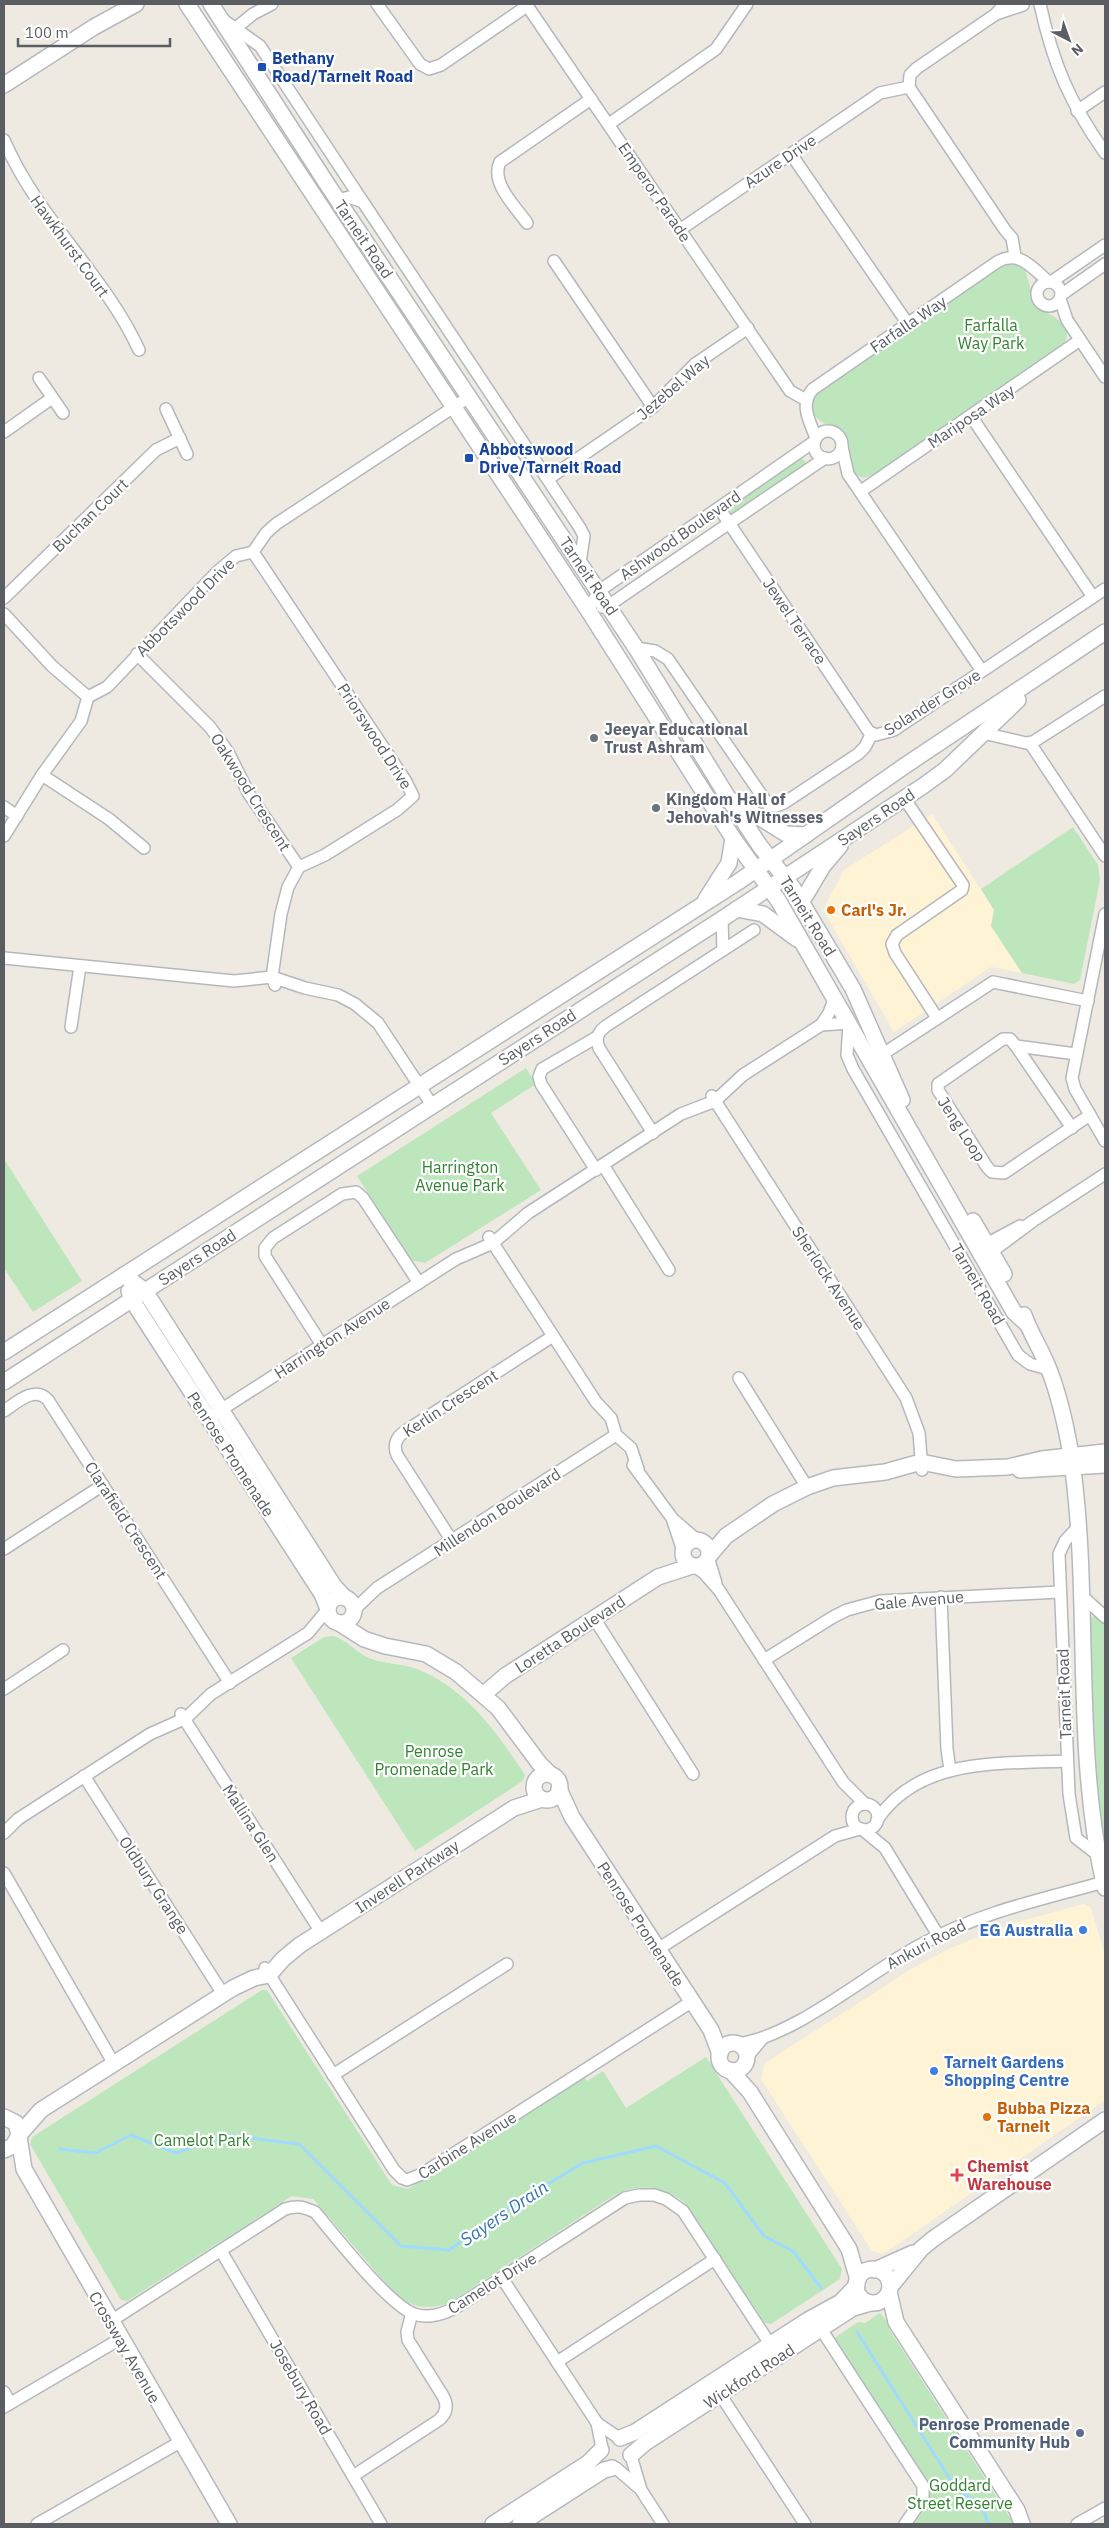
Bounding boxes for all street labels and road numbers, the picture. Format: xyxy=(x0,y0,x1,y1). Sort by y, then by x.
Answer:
street label: Azure Drive xyxy=(740,130,820,192)
street label: Emperor Parade xyxy=(614,138,696,246)
street label: Hawkhurst Court xyxy=(26,191,114,301)
street label: Tarneit Road xyxy=(330,196,398,282)
street label: Farfalla Way xyxy=(866,291,950,357)
street label: Jezebel Way xyxy=(633,350,713,424)
street label: Mariposa Way xyxy=(924,380,1018,452)
street label: Buchan Court xyxy=(48,474,132,556)
street label: Ashwood Boulevard xyxy=(616,486,744,584)
street label: Tarneit Road xyxy=(555,533,623,619)
street label: Abbotswood Drive xyxy=(131,553,239,661)
street label: Jewel Terrace xyxy=(759,574,831,668)
street label: Solander Grove xyxy=(880,664,984,740)
street label: Priorswood Drive xyxy=(333,679,417,793)
street label: Oakwood Crescent xyxy=(207,729,295,855)
street label: Sayers Road xyxy=(834,784,918,850)
street label: Tarneit Road xyxy=(776,872,840,960)
street label: Sayers Road xyxy=(494,1004,580,1070)
street label: Jeng Loop xyxy=(934,1093,990,1165)
street label: Sherlock Avenue xyxy=(788,1222,870,1334)
street label: Sayers Road xyxy=(154,1224,240,1290)
street label: Tarneit Road xyxy=(947,1240,1009,1328)
street label: Harrington Avenue xyxy=(270,1293,394,1383)
street label: Kerlin Crescent xyxy=(399,1365,501,1441)
street label: Penrose Promenade xyxy=(183,1388,279,1520)
street label: Clarafield Crescent xyxy=(81,1457,171,1583)
street label: Millendon Boulevard xyxy=(430,1463,564,1561)
street label: Gale Avenue xyxy=(873,1586,965,1614)
street label: Loretta Boulevard xyxy=(511,1591,629,1677)
street label: Tarneit Road xyxy=(1052,1648,1076,1740)
street label: Mallina Glen xyxy=(218,1780,284,1866)
street label: Oldbury Grange xyxy=(115,1832,193,1938)
street label: Inverell Parkway xyxy=(351,1835,463,1917)
street label: Penrose Promenade xyxy=(593,1858,689,1990)
street label: Ankuri Road xyxy=(883,1915,969,1973)
street label: Carbine Avenue xyxy=(414,2107,520,2183)
street label: Camelot Drive xyxy=(444,2248,540,2318)
street label: Crossway Avenue xyxy=(85,2288,165,2407)
street label: Josebury Road xyxy=(266,2336,336,2438)
street label: Wickford Road xyxy=(700,2339,798,2413)

